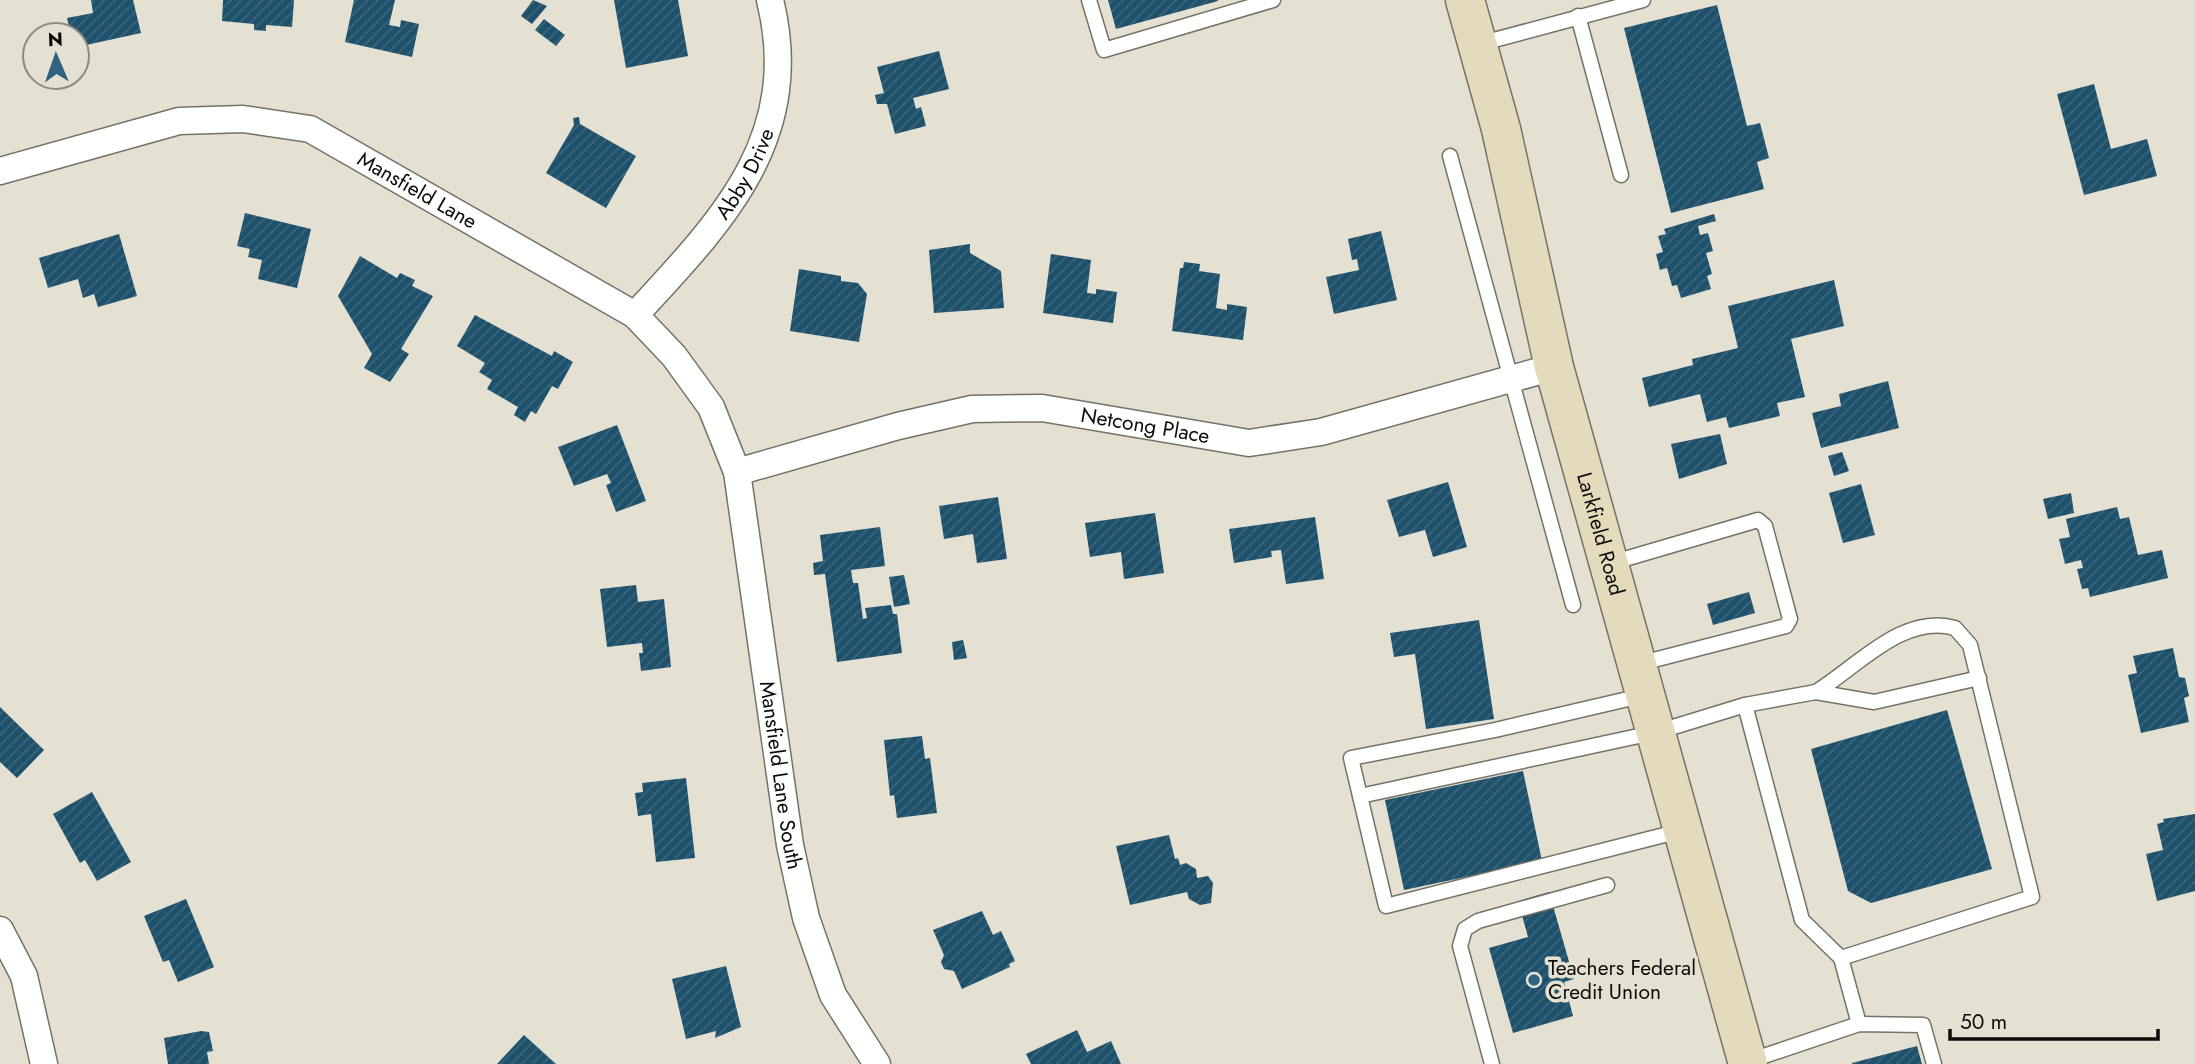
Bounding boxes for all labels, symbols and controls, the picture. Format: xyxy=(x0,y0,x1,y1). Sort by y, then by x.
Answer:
north arrow xyxy=(21,21,91,91)
text: N xyxy=(47,26,63,53)
street label: Abby Drive xyxy=(708,124,782,226)
street label: Mansfield Lane xyxy=(352,144,483,237)
street label: Netcong Place xyxy=(1078,400,1212,451)
street label: Larkfield Road xyxy=(1569,469,1632,599)
street label: Mansfield Lane South xyxy=(752,679,810,872)
place label: Teachers Federal Credit Union xyxy=(1548,953,1696,1007)
marker: Teachers Federal Credit Union xyxy=(1526,972,1542,988)
scale bar xyxy=(1950,998,2158,1042)
text: 50 m xyxy=(1960,1007,2007,1037)

